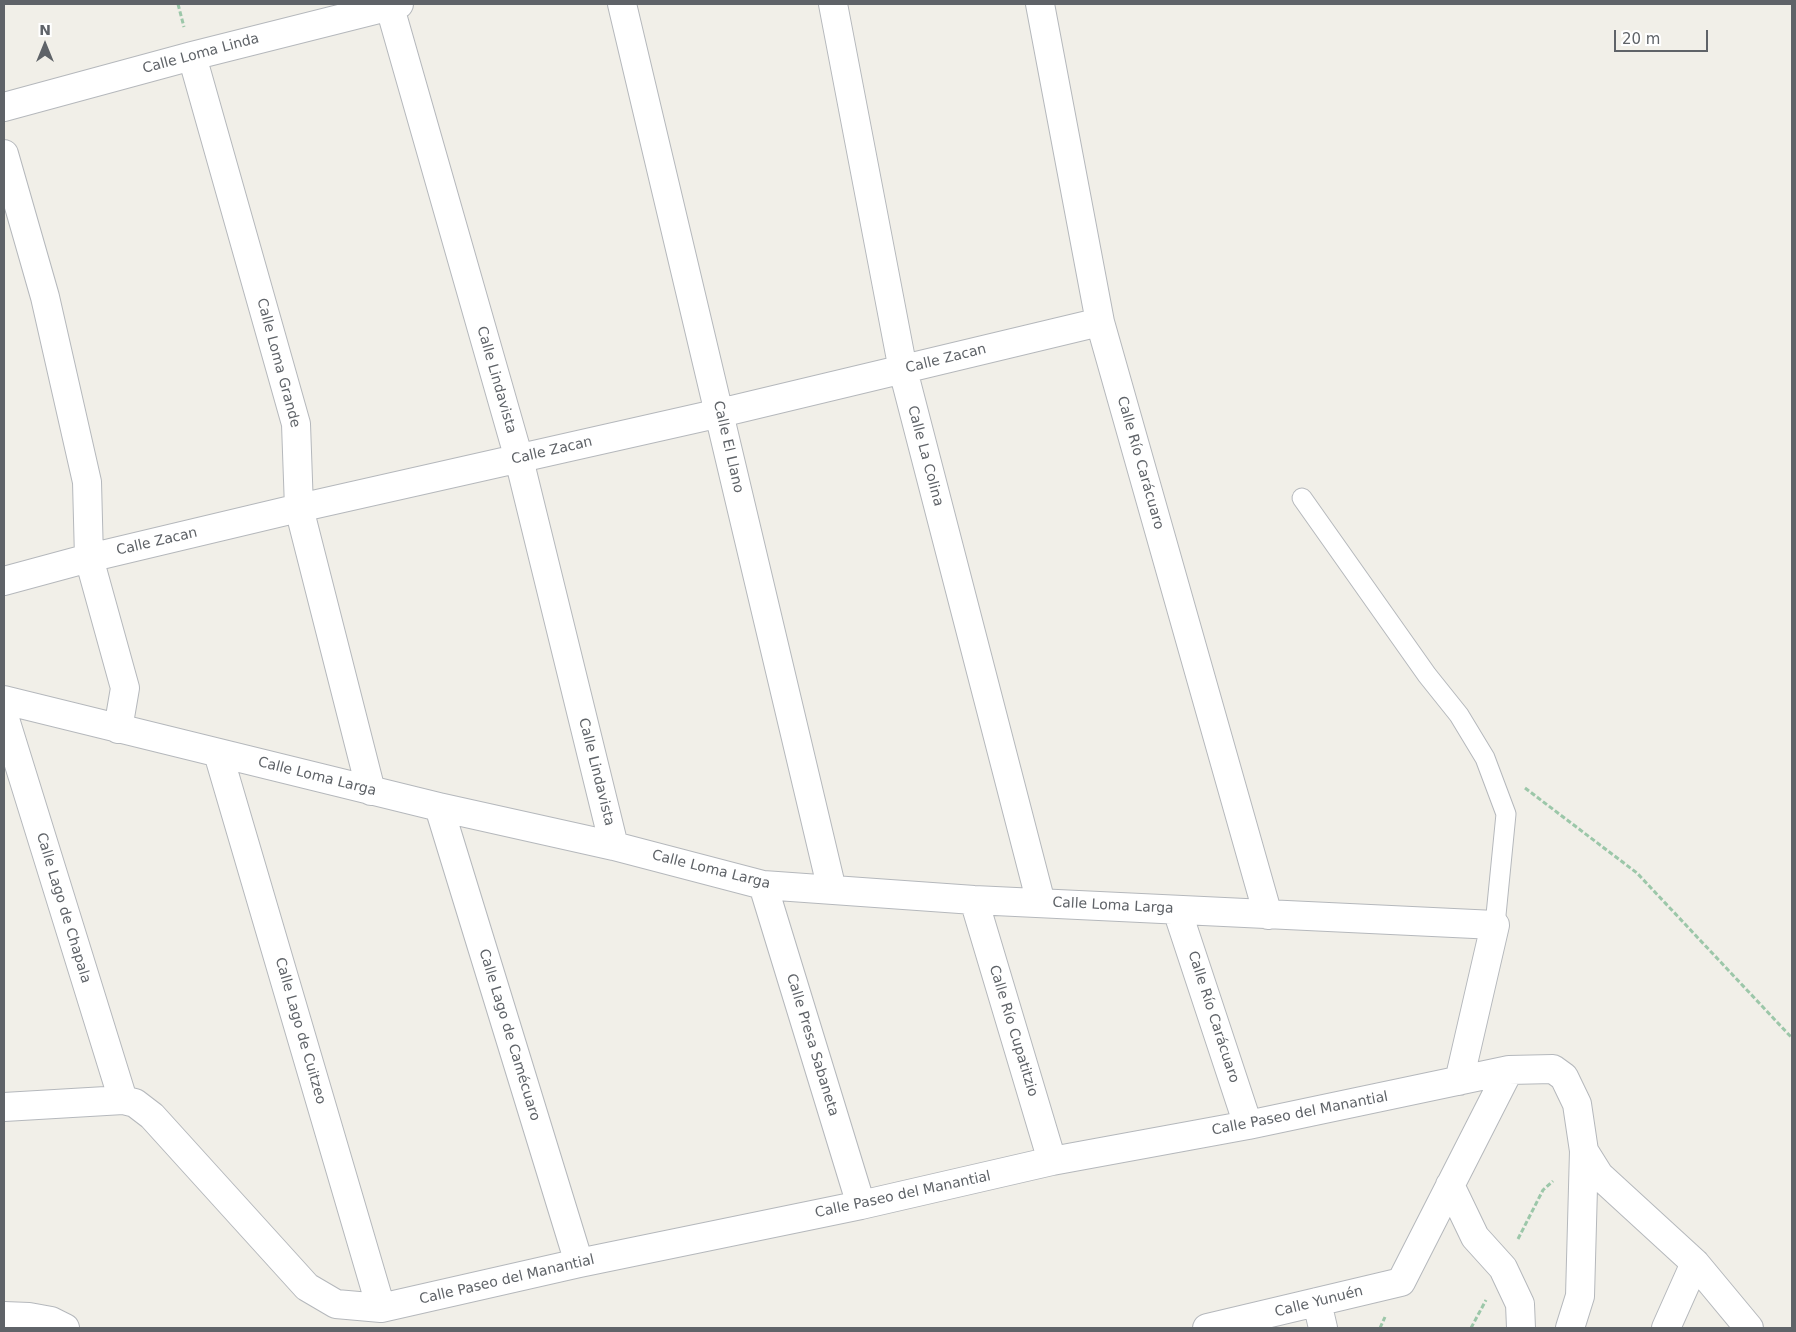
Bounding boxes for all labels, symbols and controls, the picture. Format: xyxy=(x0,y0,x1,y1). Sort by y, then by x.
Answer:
north arrow xyxy=(20,20,70,70)
scale bar xyxy=(1616,20,1710,52)
text: N xyxy=(39,22,51,38)
street label: Calle Loma Linda xyxy=(141,30,261,78)
text: 20 m xyxy=(1622,30,1660,48)
street label: Calle Loma Grande xyxy=(253,296,303,430)
street label: Calle Lindavista xyxy=(473,324,519,436)
street label: Calle Zacan xyxy=(904,341,988,377)
street label: Calle Río Carácuaro xyxy=(1113,395,1167,531)
street label: Calle El Llano xyxy=(709,399,747,495)
street label: Calle La Colina xyxy=(903,404,947,508)
street label: Calle Zacan xyxy=(510,434,594,468)
street label: Calle Zacan xyxy=(115,525,199,559)
street label: Calle Lindavista xyxy=(574,716,618,828)
street label: Calle Loma Larga xyxy=(256,754,378,800)
street label: Calle Lago de Chapala xyxy=(32,831,94,985)
street label: Calle Loma Larga xyxy=(650,847,772,893)
street label: Calle Loma Larga xyxy=(1052,894,1174,918)
street label: Calle Lago de Camécuaro xyxy=(475,947,543,1123)
street label: Calle Río Carácuaro xyxy=(1184,949,1242,1085)
street label: Calle Lago de Cuitzeo xyxy=(271,956,329,1106)
street label: Calle Río Cupatitzio xyxy=(985,963,1041,1099)
street label: Calle Presa Sabaneta xyxy=(782,972,842,1118)
street label: Calle Paseo del Manantial xyxy=(1210,1089,1390,1139)
street label: Calle Paseo del Manantial xyxy=(814,1168,992,1222)
street label: Calle Paseo del Manantial xyxy=(418,1252,596,1308)
street label: Calle Yunuén xyxy=(1273,1283,1365,1321)

